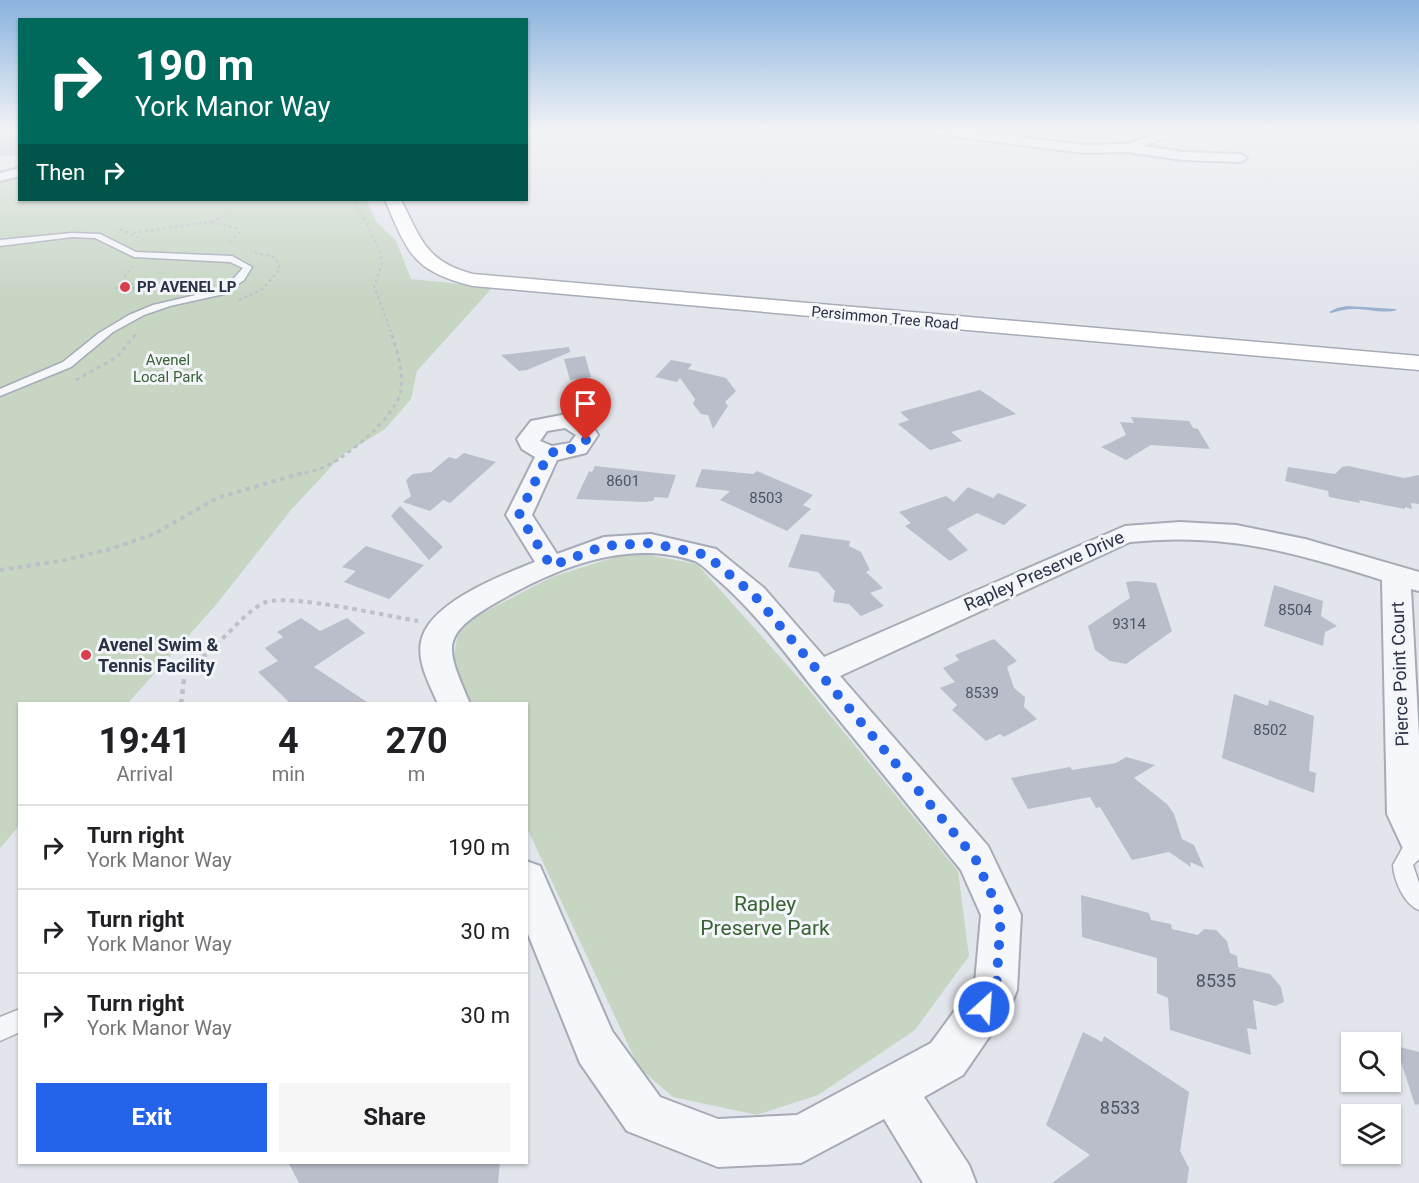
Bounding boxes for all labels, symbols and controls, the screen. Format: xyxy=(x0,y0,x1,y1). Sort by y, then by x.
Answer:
text: 190 m xyxy=(135,41,254,90)
icon: right xyxy=(36,42,114,120)
text: York Manor Way xyxy=(135,91,331,123)
icon: right xyxy=(97,156,130,189)
text: Then xyxy=(36,160,85,185)
place label: PP AVENEL LP xyxy=(137,278,237,296)
marker: PP AVENEL LP xyxy=(118,280,132,294)
street label: Persimmon Tree Road xyxy=(811,303,959,333)
park label: Avenel Local Park xyxy=(133,351,204,386)
pin xyxy=(560,378,611,440)
icon: arrive xyxy=(569,387,602,420)
house number: 8601 xyxy=(606,472,640,490)
house number: 8503 xyxy=(749,489,783,507)
street label: Rapley Preserve Drive xyxy=(961,526,1127,615)
house number: 8504 xyxy=(1278,601,1312,619)
street label: Pierce Point Court xyxy=(1386,601,1413,747)
house number: 9314 xyxy=(1112,615,1146,633)
place label: Avenel Swim & Tennis Facility xyxy=(98,634,219,676)
marker: Avenel Swim & Tennis Facility xyxy=(79,648,93,662)
house number: 8539 xyxy=(965,684,999,702)
text: 19:41 xyxy=(98,720,191,762)
text: 4 xyxy=(278,720,299,762)
text: 270 xyxy=(386,720,448,762)
house number: 8502 xyxy=(1253,721,1287,739)
text: Arrival xyxy=(116,762,173,786)
text: min xyxy=(272,762,305,786)
text: m xyxy=(408,762,425,786)
text: Turn right xyxy=(87,823,184,848)
icon: right xyxy=(36,831,69,864)
text: 190 m xyxy=(448,835,510,860)
text: York Manor Way xyxy=(87,848,232,872)
park label: Rapley Preserve Park xyxy=(700,892,830,940)
text: Turn right xyxy=(87,907,184,932)
icon: right xyxy=(36,915,69,948)
text: 30 m xyxy=(461,919,510,944)
text: York Manor Way xyxy=(87,932,232,956)
house number: 8535 xyxy=(1196,970,1236,991)
position arrow xyxy=(952,975,1016,1039)
text: Turn right xyxy=(87,991,184,1016)
icon: right xyxy=(36,999,69,1032)
text: 30 m xyxy=(461,1003,510,1028)
text: York Manor Way xyxy=(87,1016,232,1040)
map controls xyxy=(1341,1032,1401,1164)
button: search xyxy=(1341,1032,1401,1092)
button: Exit xyxy=(36,1083,267,1152)
button: Share xyxy=(279,1083,510,1152)
house number: 8533 xyxy=(1100,1097,1140,1118)
button: layers xyxy=(1341,1104,1401,1164)

